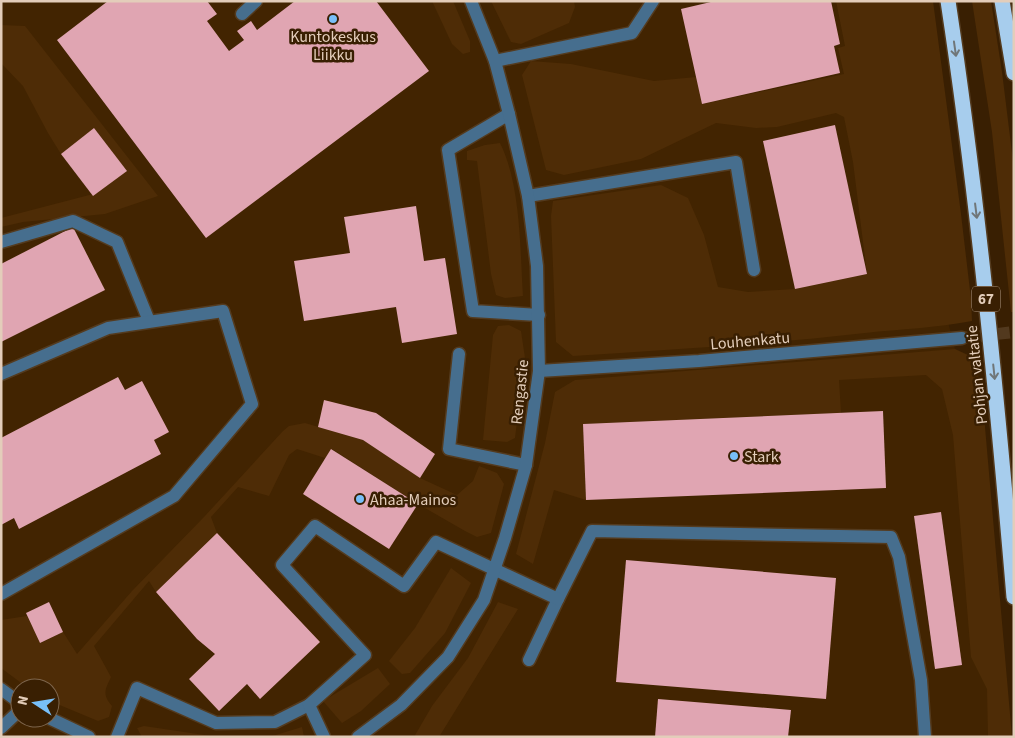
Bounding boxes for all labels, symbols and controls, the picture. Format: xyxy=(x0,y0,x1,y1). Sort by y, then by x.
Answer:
marker: Kuntokeskus Liikku xyxy=(327,13,339,25)
place label: Kuntokeskus Liikku xyxy=(290,26,376,66)
one-way arrow xyxy=(950,41,960,57)
one-way arrow xyxy=(971,202,981,218)
road number: 67 xyxy=(972,286,1000,312)
street label: Pohjan valtatie xyxy=(961,324,993,426)
street label: Louhenkatu xyxy=(709,327,791,355)
street label: Rengastie xyxy=(506,358,534,426)
one-way arrow xyxy=(989,364,999,380)
place label: Stark xyxy=(744,446,779,468)
marker: Stark xyxy=(728,450,740,462)
place label: Ahaa-Mainos xyxy=(370,489,457,511)
marker: Ahaa-Mainos xyxy=(354,493,366,505)
north arrow xyxy=(10,678,60,728)
text: N xyxy=(13,694,34,707)

